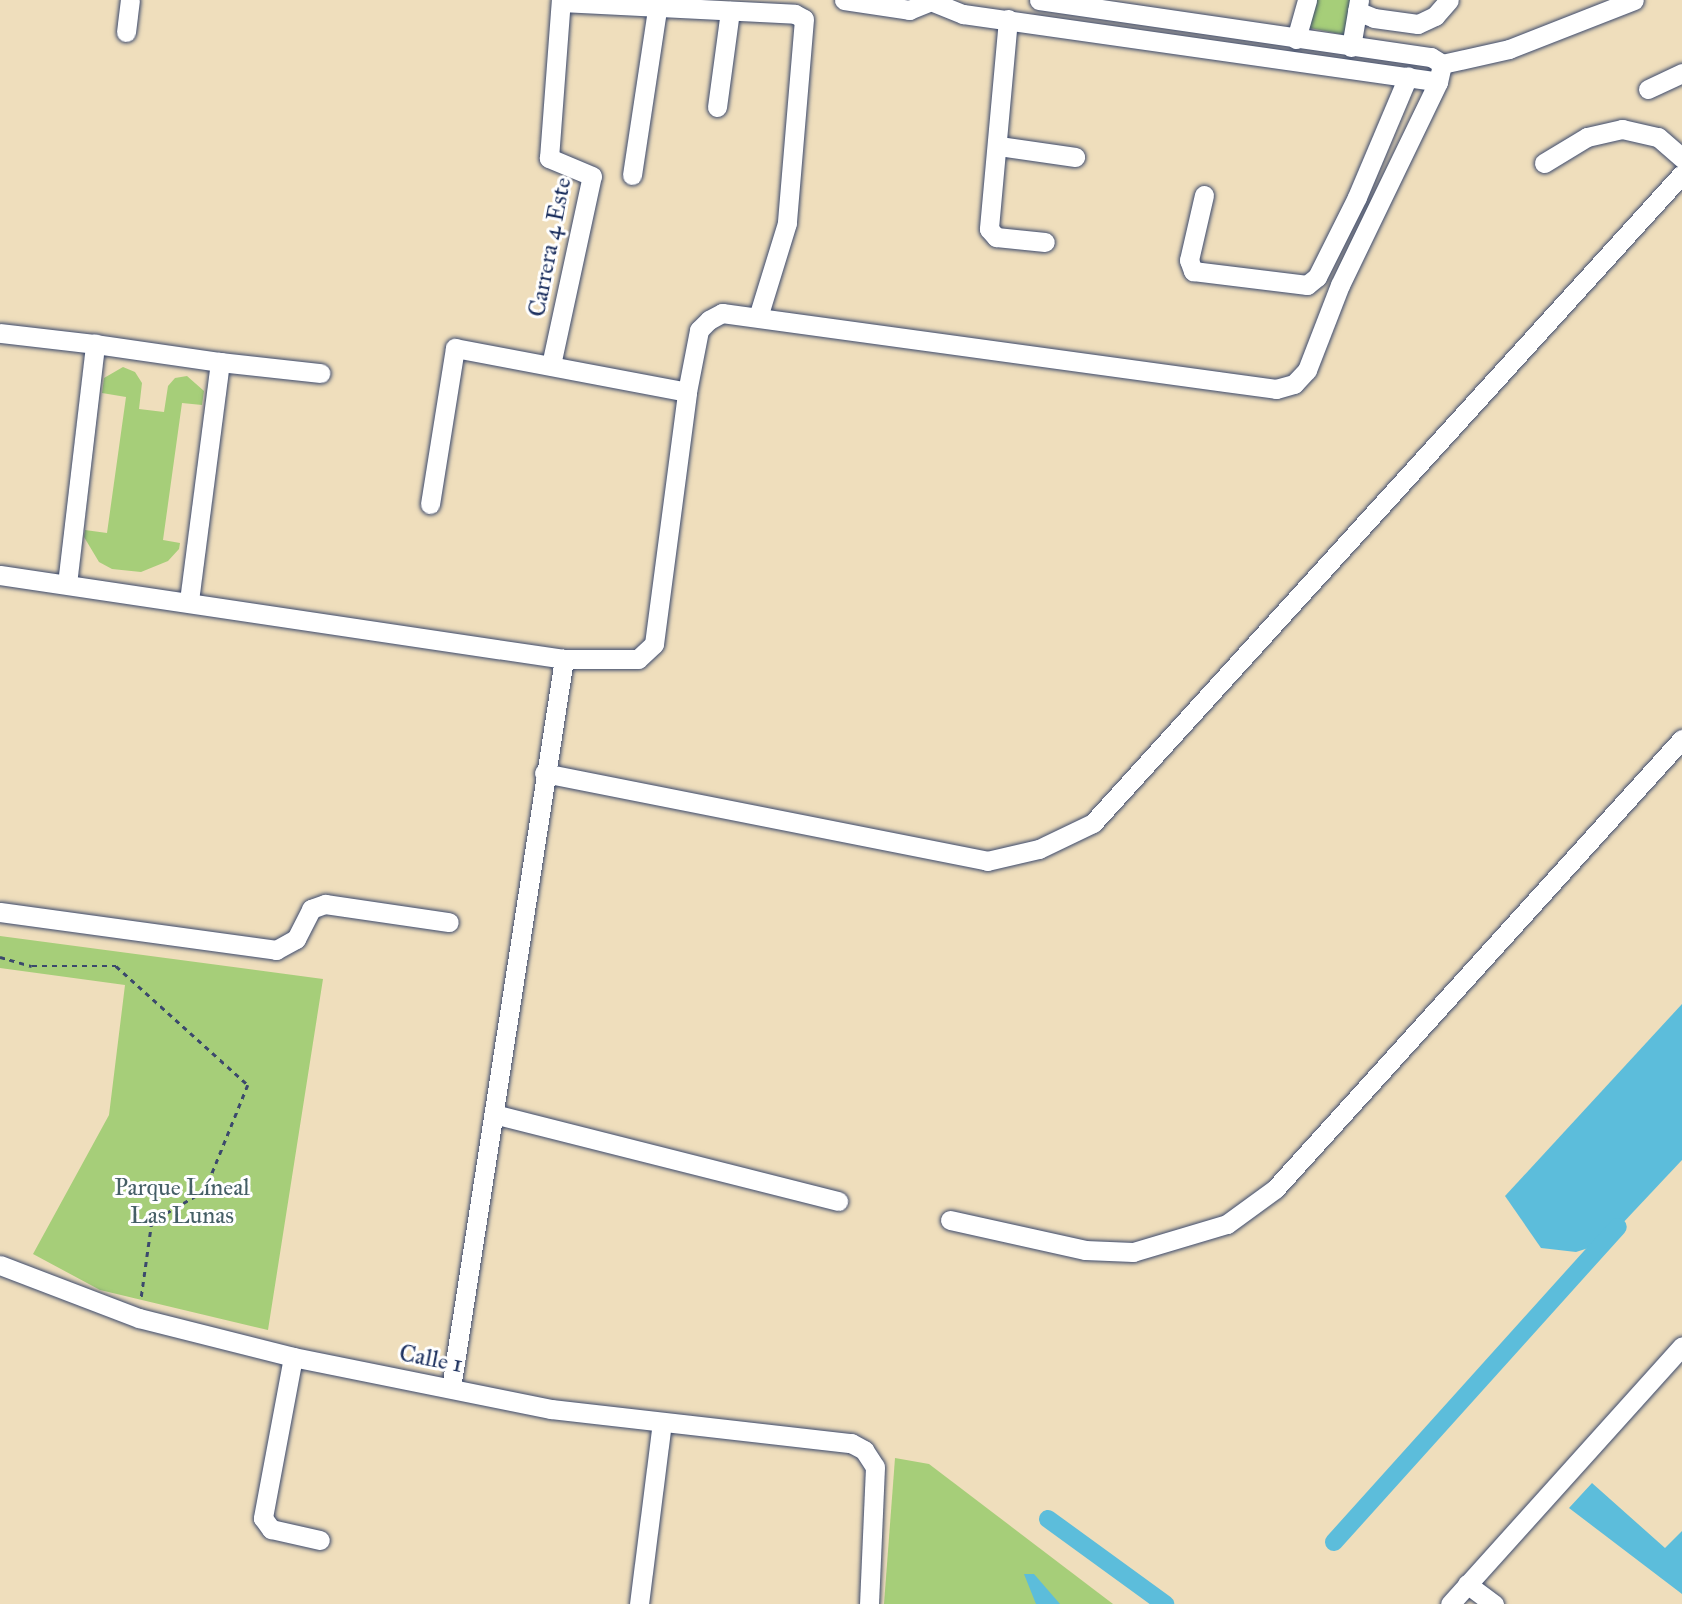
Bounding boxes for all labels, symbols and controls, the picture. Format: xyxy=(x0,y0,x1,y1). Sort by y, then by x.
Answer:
street label: Carrera 4 Este xyxy=(522,175,578,319)
park label: Parque Líneal Las Lunas xyxy=(114,1174,250,1230)
street label: Calle 1 xyxy=(397,1339,465,1379)

